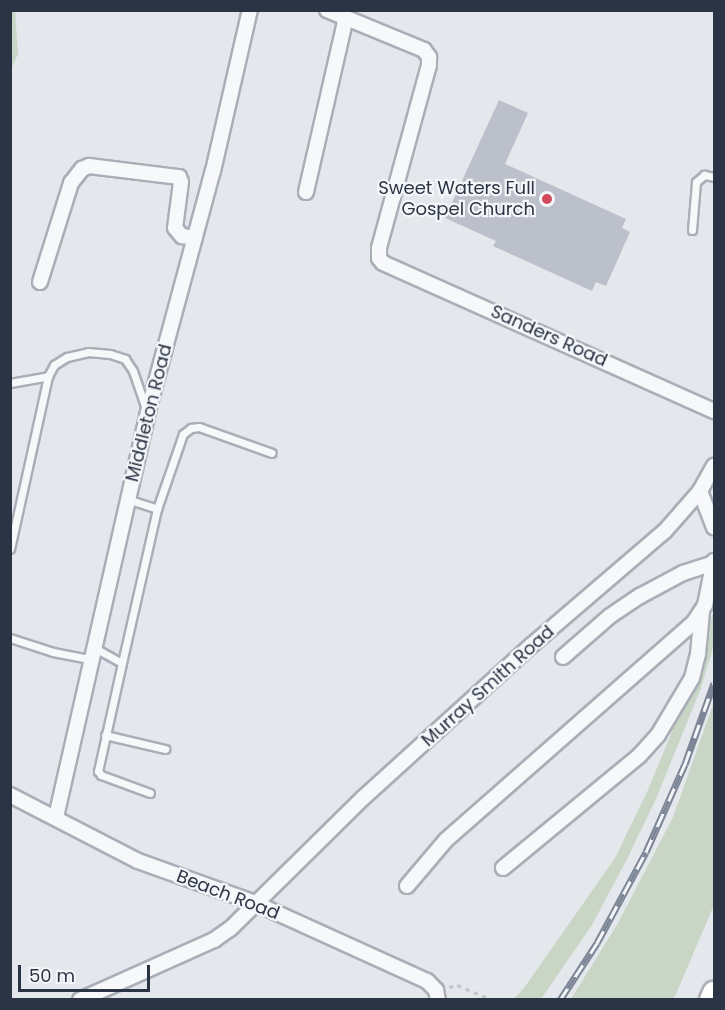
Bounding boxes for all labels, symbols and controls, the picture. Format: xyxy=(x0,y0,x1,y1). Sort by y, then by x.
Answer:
place label: Sweet Waters Full Gospel Church xyxy=(378,178,535,220)
marker: Sweet Waters Full Gospel Church xyxy=(540,192,554,206)
street label: Sanders Road xyxy=(487,301,611,371)
street label: Middleton Road xyxy=(121,342,177,484)
street label: Murray Smith Road xyxy=(417,621,559,751)
street label: Beach Road xyxy=(174,865,282,925)
scale bar xyxy=(21,953,153,991)
text: 50 m xyxy=(29,963,75,988)

